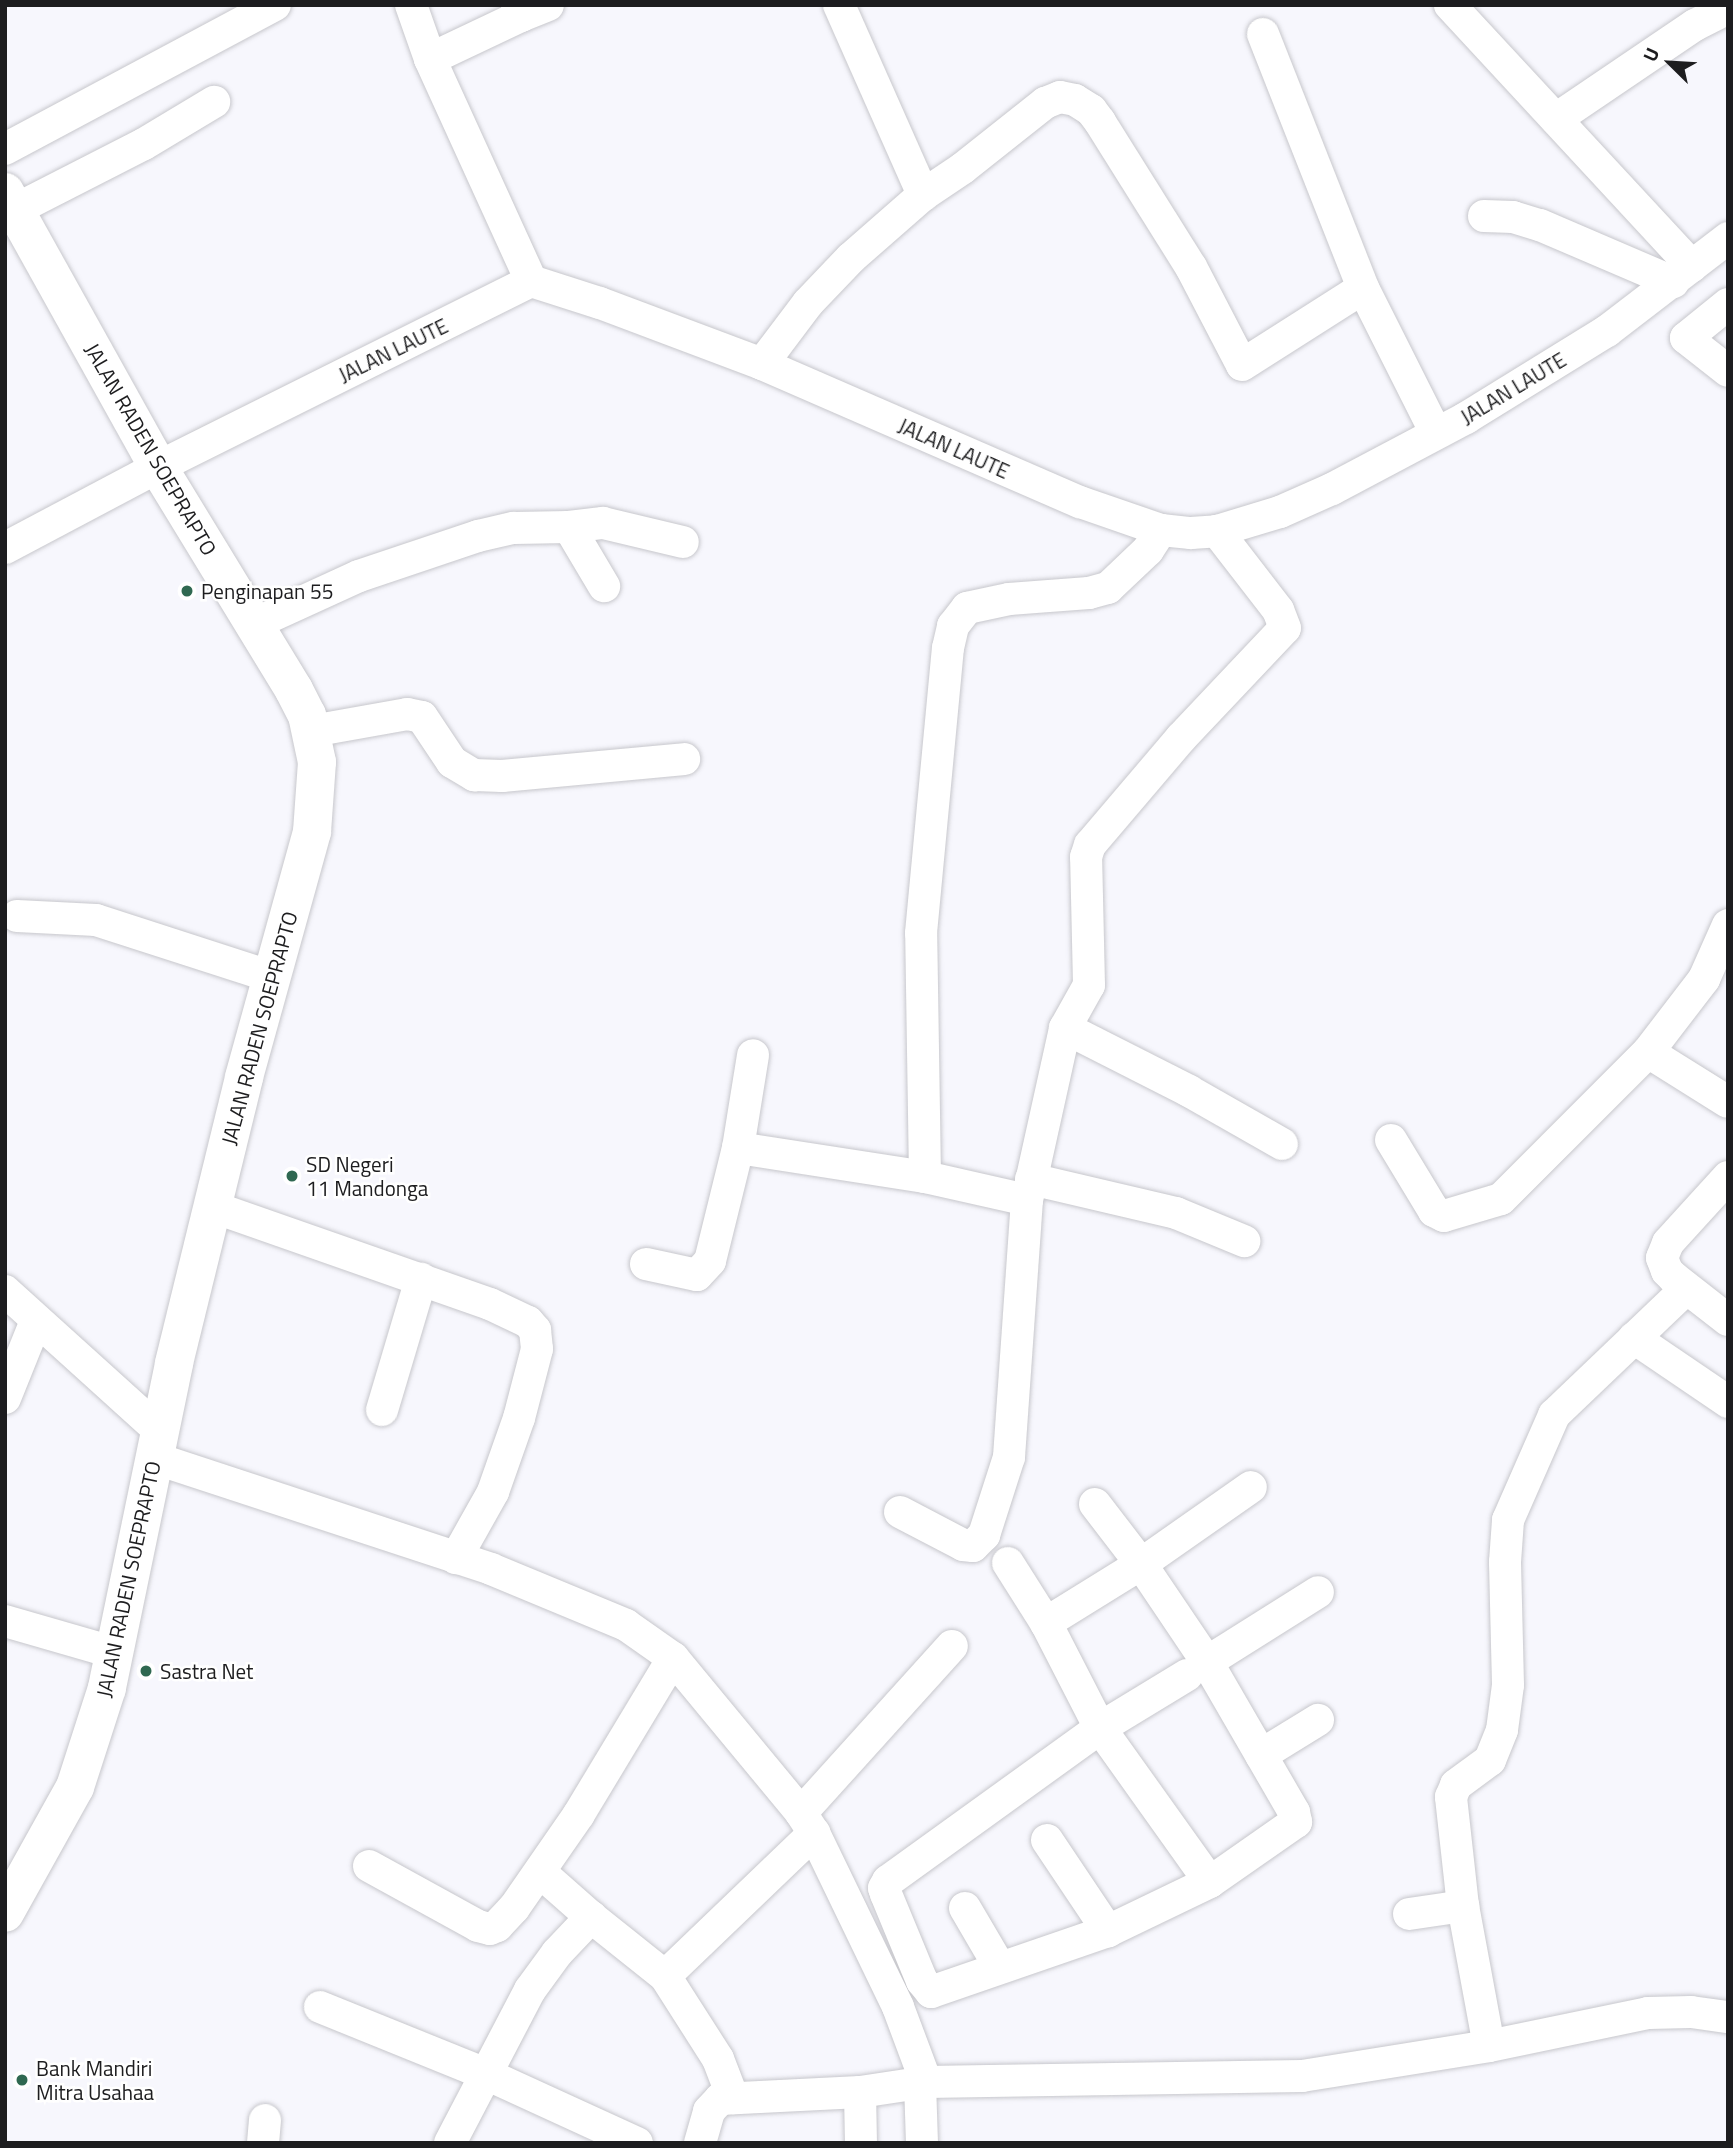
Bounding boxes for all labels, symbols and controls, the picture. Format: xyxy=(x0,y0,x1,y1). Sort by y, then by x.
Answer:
north arrow xyxy=(1635,28,1705,98)
text: U xyxy=(1635,43,1666,66)
street label: JALAN LAUTE xyxy=(334,313,452,387)
street label: JALAN RADEN SOEPRAPTO xyxy=(80,338,222,560)
street label: JALAN LAUTE xyxy=(1456,347,1570,429)
street label: JALAN LAUTE xyxy=(895,412,1013,484)
place label: Penginapan 55 xyxy=(201,578,333,604)
marker: Penginapan 55 xyxy=(179,583,195,599)
street label: JALAN RADEN SOEPRAPTO xyxy=(216,908,302,1148)
place label: SD Negeri 11 Mandonga xyxy=(306,1151,428,1201)
marker: SD Negeri 11 Mandonga xyxy=(284,1168,300,1184)
street label: JALAN RADEN SOEPRAPTO xyxy=(91,1459,165,1699)
place label: Sastra Net xyxy=(160,1658,253,1684)
marker: Sastra Net xyxy=(138,1663,154,1679)
place label: Bank Mandiri Mitra Usahaa xyxy=(36,2055,154,2105)
marker: Bank Mandiri Mitra Usahaa xyxy=(14,2072,30,2088)

